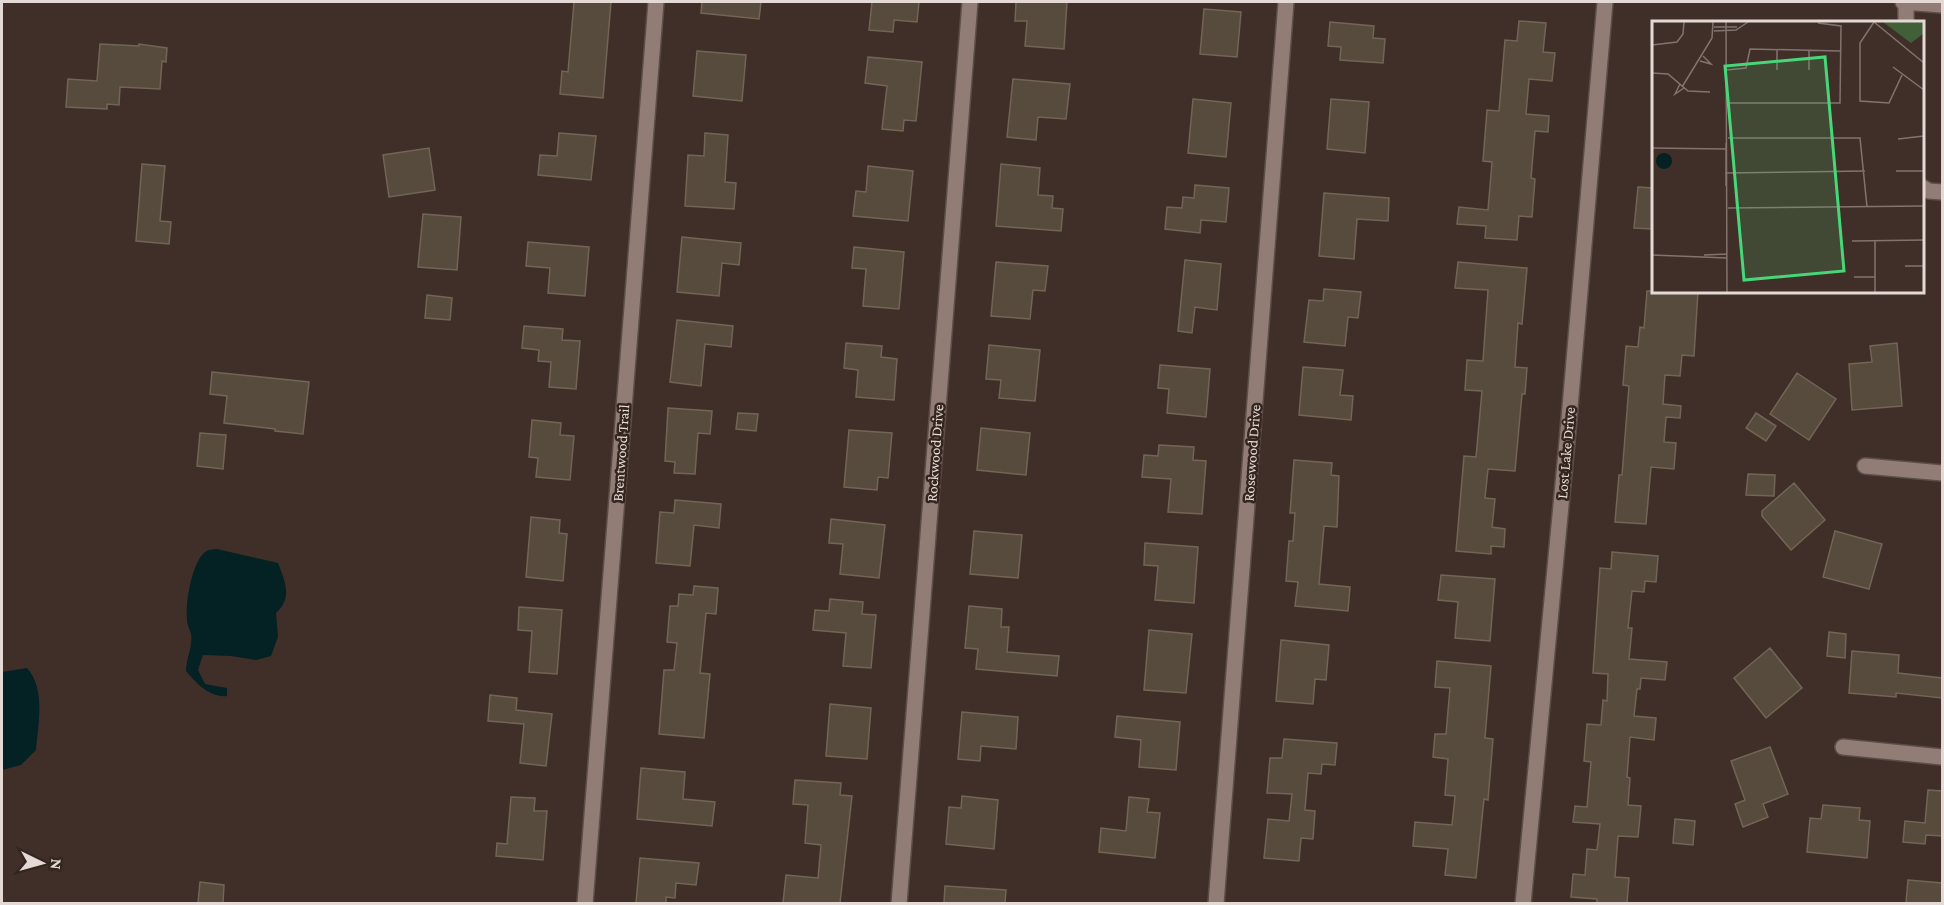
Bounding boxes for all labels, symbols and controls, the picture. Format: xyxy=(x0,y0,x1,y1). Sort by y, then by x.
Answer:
inset map xyxy=(1652,21,1923,292)
street label: Rockwood Drive xyxy=(924,403,946,502)
street label: Brentwood Trail xyxy=(610,404,632,502)
street label: Rosewood Drive xyxy=(1241,404,1263,502)
street label: Lost Lake Drive xyxy=(1554,406,1578,500)
north arrow xyxy=(12,833,72,893)
text: N xyxy=(47,858,65,871)

